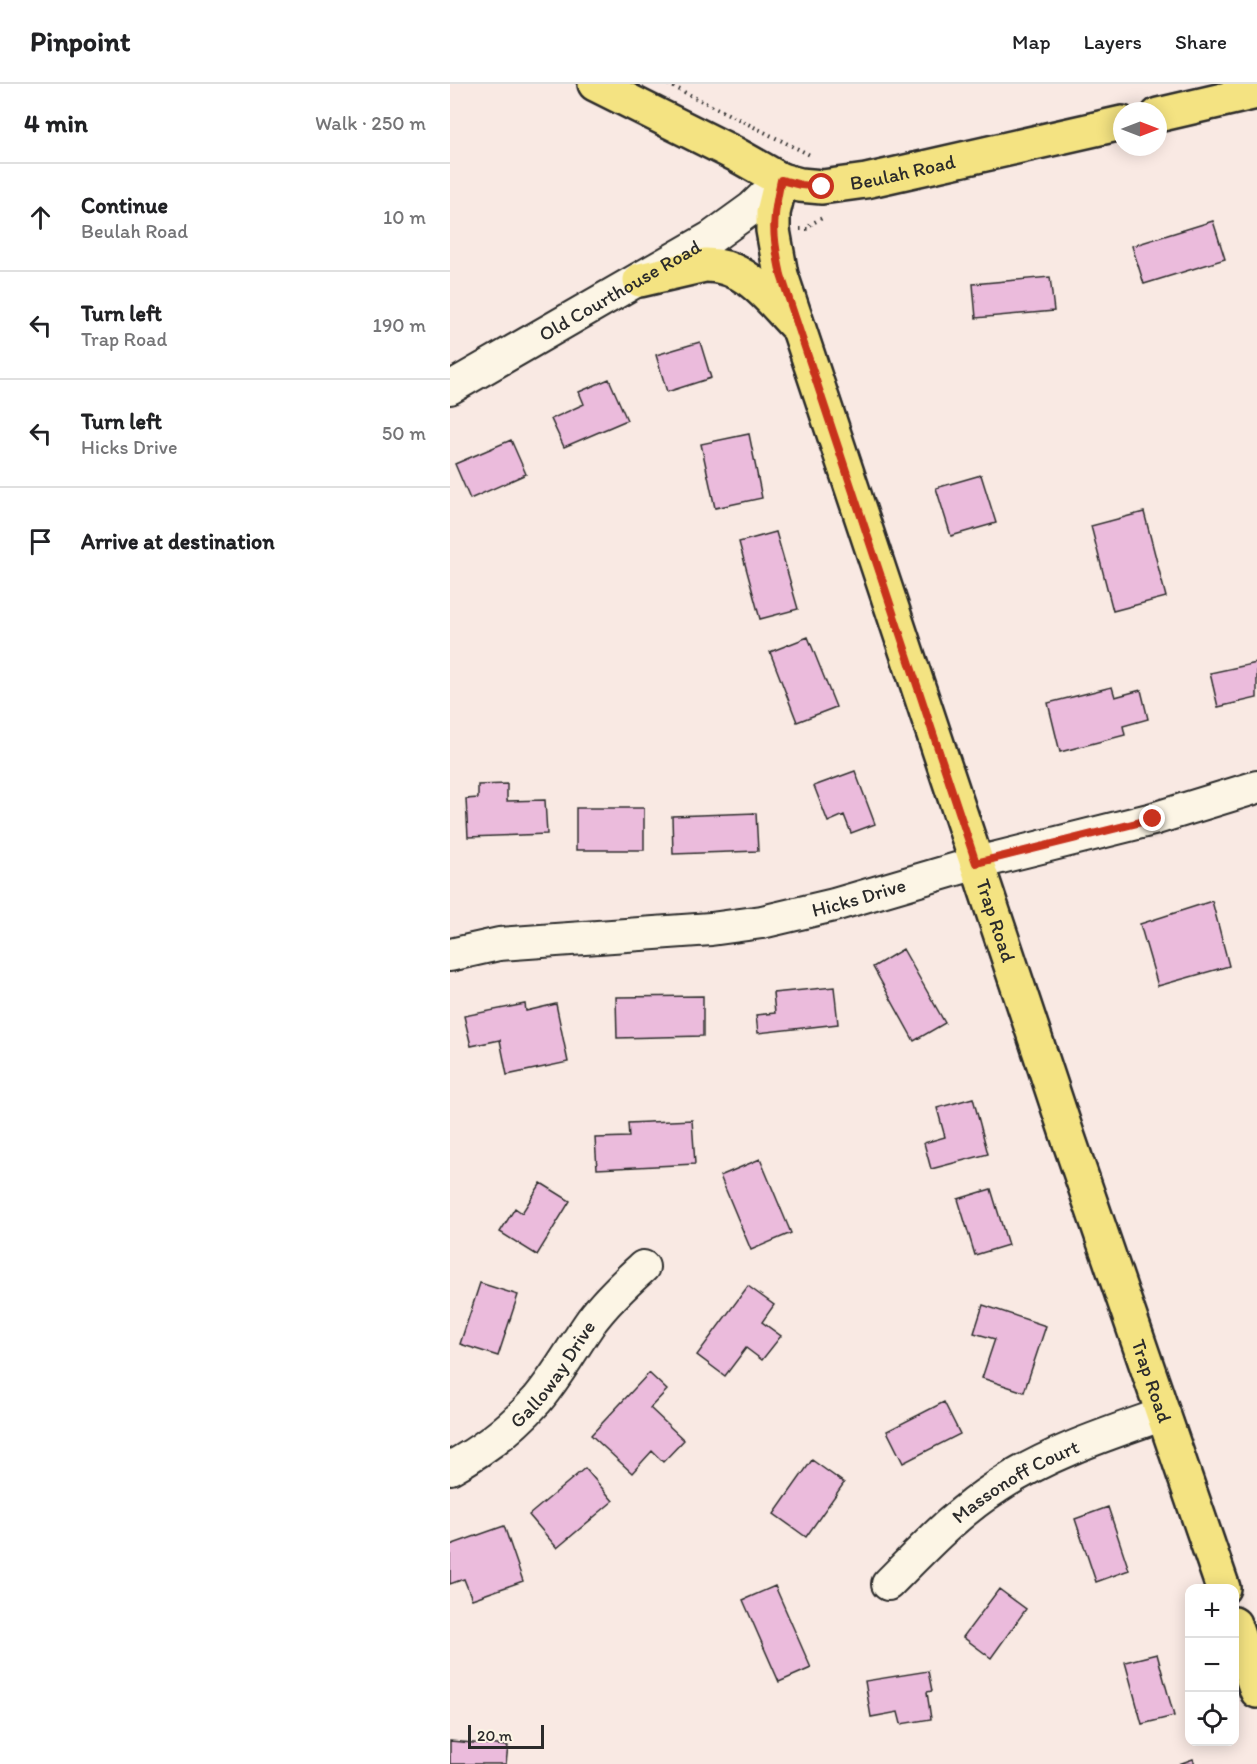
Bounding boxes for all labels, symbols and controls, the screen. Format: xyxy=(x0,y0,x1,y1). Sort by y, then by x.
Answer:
text: Pinpoint xyxy=(30,24,131,58)
text: Map xyxy=(1012,29,1051,54)
text: Layers xyxy=(1084,29,1142,54)
text: Share xyxy=(1175,29,1227,54)
north arrow xyxy=(1113,102,1167,156)
text: 4 min xyxy=(24,107,88,139)
text: Walk · 250 m xyxy=(315,111,426,135)
street label: Beulah Road xyxy=(848,149,958,195)
route start xyxy=(808,173,834,199)
text: Continue xyxy=(81,192,168,219)
icon: ahead xyxy=(24,201,57,234)
text: 10 m xyxy=(383,205,426,229)
text: Beulah Road xyxy=(81,219,188,243)
street label: Old Courthouse Road xyxy=(534,234,705,346)
text: Turn left xyxy=(81,300,162,327)
icon: left xyxy=(24,309,57,342)
text: 190 m xyxy=(373,313,426,337)
text: Trap Road xyxy=(81,327,167,351)
text: Turn left xyxy=(81,408,162,435)
icon: left xyxy=(24,417,57,450)
text: 50 m xyxy=(382,421,426,445)
text: Hicks Drive xyxy=(81,435,178,459)
icon: arrive xyxy=(24,525,57,558)
text: Arrive at destination xyxy=(81,528,275,555)
route end xyxy=(1139,805,1165,831)
street label: Hicks Drive xyxy=(809,873,908,922)
street label: Trap Road xyxy=(971,876,1021,965)
street label: Galloway Drive xyxy=(505,1316,600,1433)
street label: Trap Road xyxy=(1126,1336,1177,1426)
street label: Massonoff Court xyxy=(947,1434,1083,1528)
map controls xyxy=(1185,1584,1239,1746)
button: + xyxy=(1185,1584,1239,1638)
button: − xyxy=(1185,1638,1239,1692)
button: locate xyxy=(1185,1692,1239,1746)
scale bar xyxy=(468,1722,544,1750)
text: 20 m xyxy=(477,1726,512,1745)

